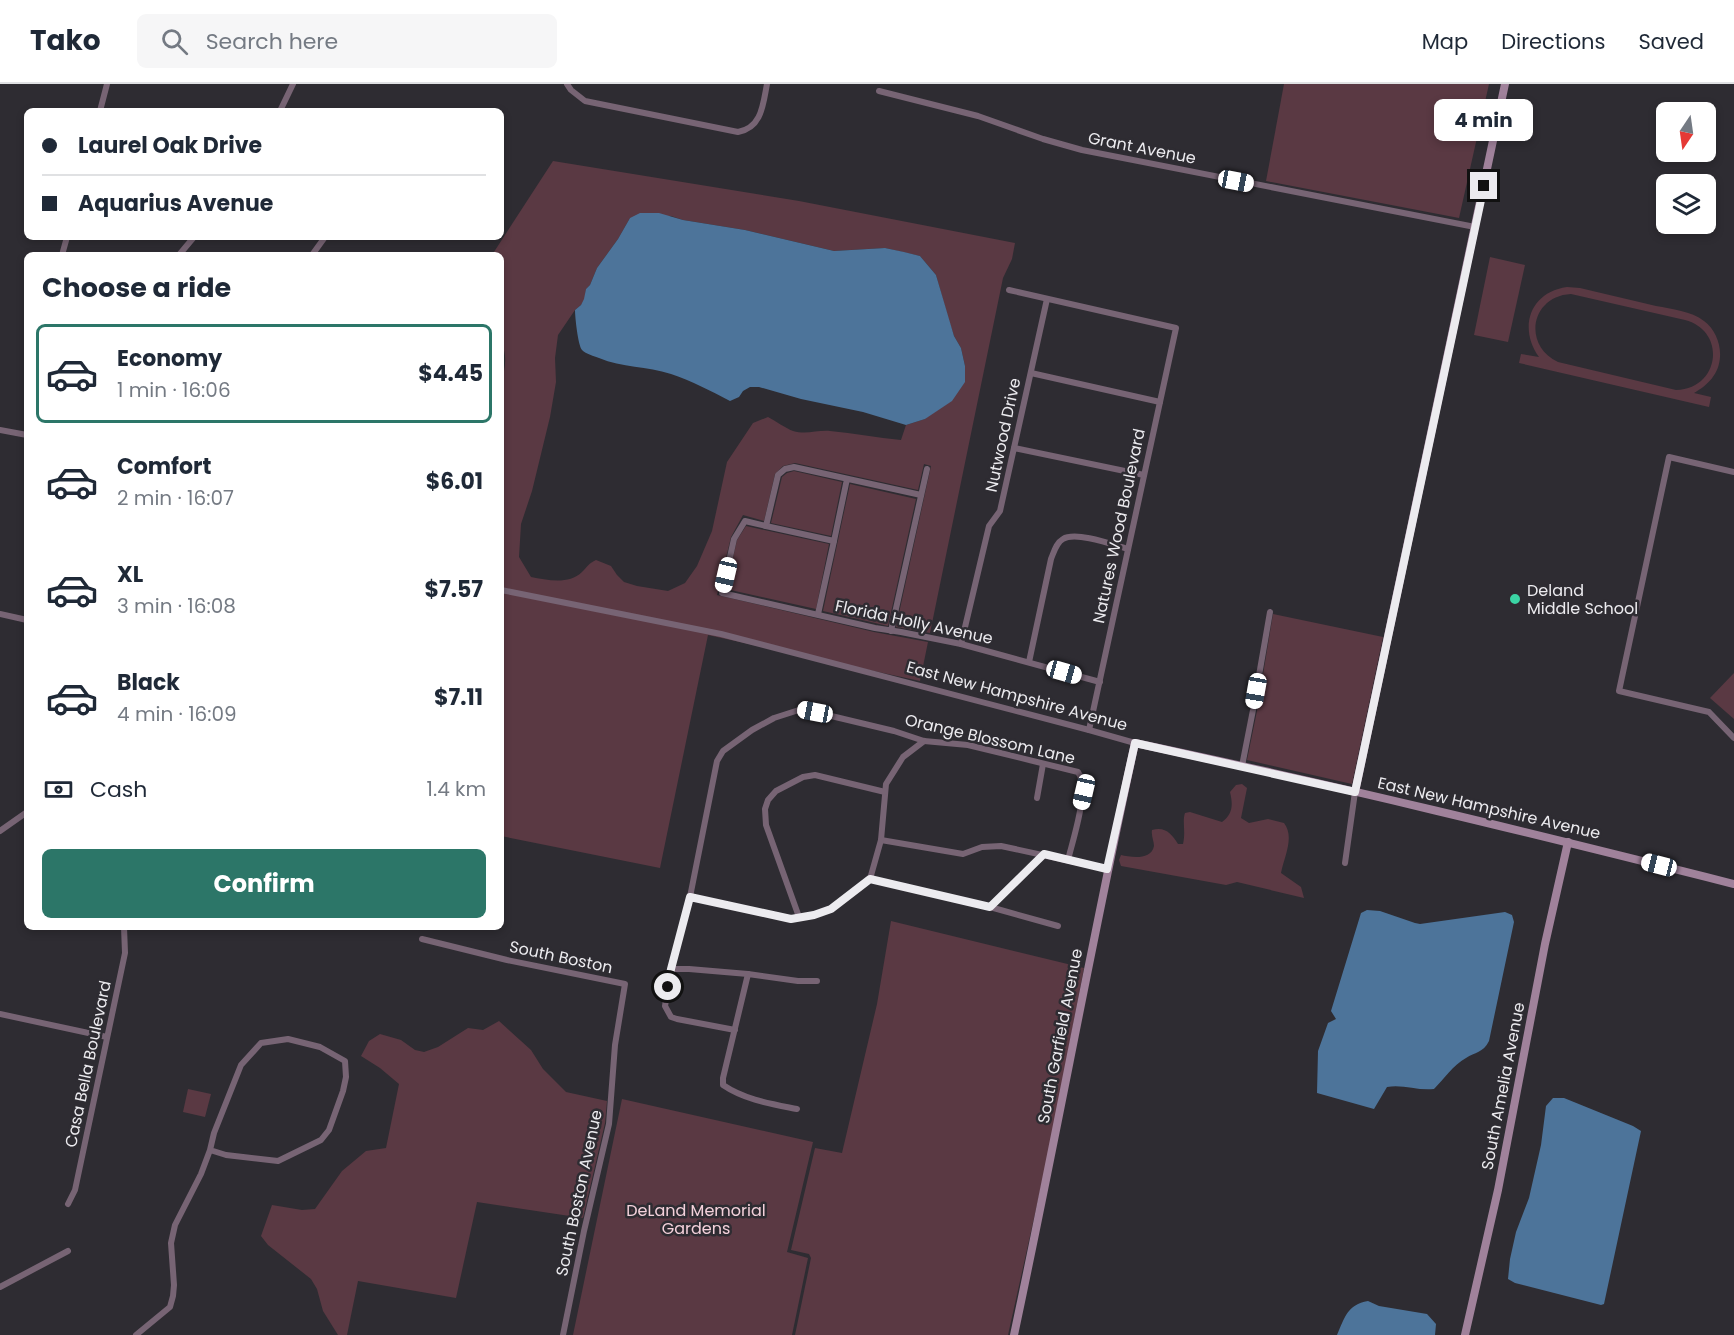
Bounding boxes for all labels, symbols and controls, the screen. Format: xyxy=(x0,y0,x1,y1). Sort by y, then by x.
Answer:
search box xyxy=(137,14,557,68)
text: Tako xyxy=(30,21,101,60)
icon: search xyxy=(158,25,191,58)
text: Search here xyxy=(206,26,338,57)
text: Map xyxy=(1422,27,1468,56)
text: Directions xyxy=(1501,27,1605,56)
text: Saved xyxy=(1638,27,1704,56)
callout: 4 min xyxy=(1434,99,1534,141)
north arrow xyxy=(1656,102,1716,162)
map controls xyxy=(1656,102,1716,234)
text: 4 min xyxy=(1454,106,1513,134)
street label: Grant Avenue xyxy=(1086,126,1198,170)
text: Laurel Oak Drive xyxy=(78,130,262,161)
car xyxy=(1217,169,1255,193)
route end xyxy=(1470,172,1497,199)
button: layers xyxy=(1656,174,1716,234)
text: Aquarius Avenue xyxy=(78,188,273,219)
text: Choose a ride xyxy=(42,269,231,306)
text: Economy xyxy=(117,343,222,374)
icon: car xyxy=(45,347,99,401)
text: $4.45 xyxy=(418,358,483,389)
text: 1 min · 16:06 xyxy=(117,376,231,404)
street label: Nutwood Drive xyxy=(980,376,1026,494)
street label: Natures Wood Boulevard xyxy=(1087,427,1151,625)
text: Comfort xyxy=(117,451,211,482)
icon: car xyxy=(45,455,99,509)
text: $6.01 xyxy=(426,466,483,497)
text: 2 min · 16:07 xyxy=(117,484,234,512)
car xyxy=(713,555,739,595)
text: XL xyxy=(117,559,143,590)
icon: car xyxy=(45,563,99,617)
text: $7.57 xyxy=(424,574,483,605)
place label: Deland Middle School xyxy=(1527,579,1638,620)
text: 3 min · 16:08 xyxy=(117,592,236,620)
marker: Deland Middle School xyxy=(1508,592,1522,606)
street label: Florida Holly Avenue xyxy=(833,594,995,650)
street label: East New Hampshire Avenue xyxy=(904,655,1130,737)
car xyxy=(1044,658,1084,686)
text: Black xyxy=(117,667,180,698)
icon: car xyxy=(45,671,99,725)
car xyxy=(1244,672,1268,710)
text: $7.11 xyxy=(434,682,483,713)
text: 4 min · 16:09 xyxy=(117,700,237,728)
car xyxy=(796,700,834,724)
street label: Orange Blossom Lane xyxy=(903,708,1078,770)
street label: East New Hampshire Avenue xyxy=(1375,771,1603,845)
car xyxy=(1071,772,1097,812)
icon: cash xyxy=(42,773,75,806)
text: Cash xyxy=(90,774,147,805)
text: 1.4 km xyxy=(427,775,486,803)
button: Confirm xyxy=(42,849,486,918)
car xyxy=(1639,852,1679,878)
street label: South Boston xyxy=(507,935,615,979)
street label: South Garfield Avenue xyxy=(1032,947,1088,1125)
route start xyxy=(654,973,681,1000)
street label: Casa Bella Boulevard xyxy=(59,978,117,1150)
street label: South Amelia Avenue xyxy=(1475,1000,1531,1172)
street label: South Boston Avenue xyxy=(550,1108,608,1278)
park label: DeLand Memorial Gardens xyxy=(626,1199,766,1240)

